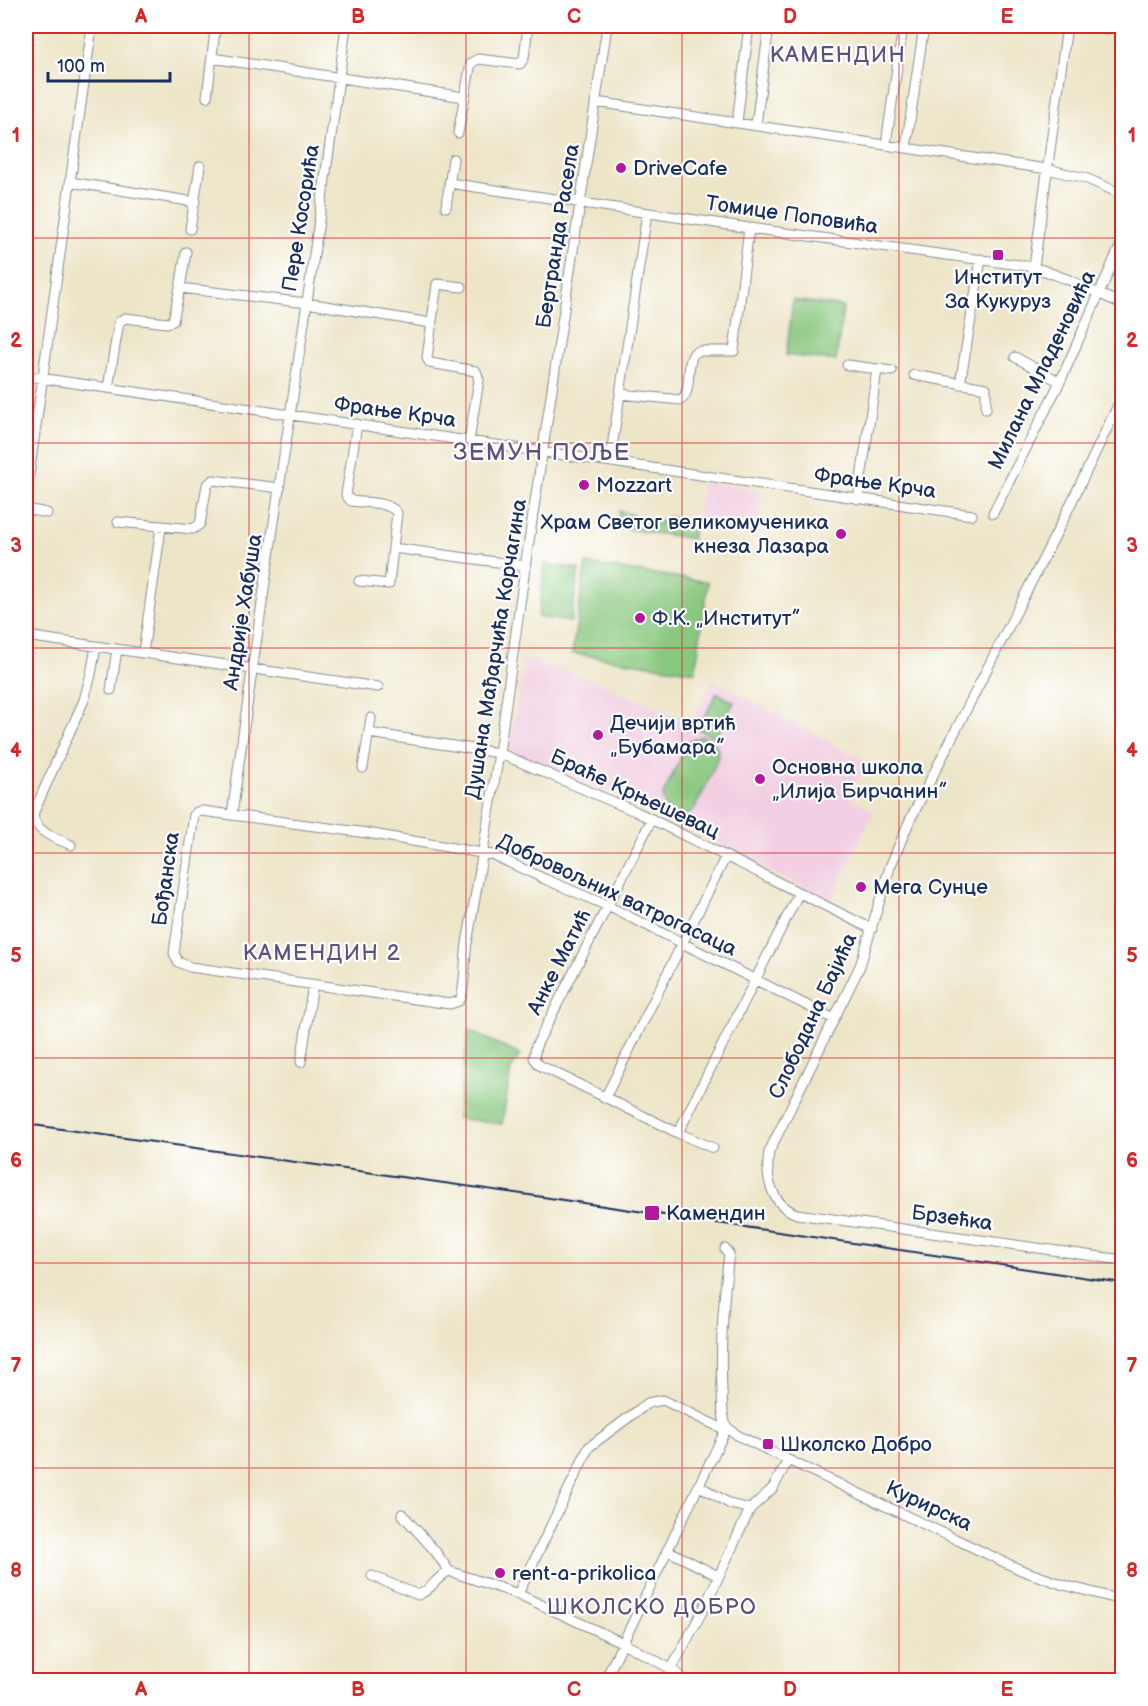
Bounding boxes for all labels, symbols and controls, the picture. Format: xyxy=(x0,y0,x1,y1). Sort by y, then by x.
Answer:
text: A xyxy=(134,5,148,29)
text: B xyxy=(351,5,365,29)
text: C xyxy=(567,5,581,29)
text: D xyxy=(783,5,797,29)
text: E xyxy=(1001,5,1014,29)
district label: КАМЕНДИН xyxy=(770,42,906,69)
scale bar xyxy=(48,45,170,83)
text: 100 m xyxy=(57,56,105,77)
text: 1 xyxy=(12,124,20,148)
text: 1 xyxy=(1128,124,1136,148)
street label: Бертранда Расела xyxy=(531,141,585,330)
street label: Пере Косорића xyxy=(277,142,325,293)
place label: DriveCafe xyxy=(633,156,727,181)
marker: DriveCafe xyxy=(614,161,628,175)
street label: Томице Поповића xyxy=(704,191,880,240)
marker: Институт За Кукуруз xyxy=(991,248,1005,262)
place label: Институт За Кукуруз xyxy=(945,265,1051,314)
street label: Милана Младеновића xyxy=(983,266,1101,474)
text: 2 xyxy=(10,329,22,353)
text: 2 xyxy=(1126,329,1138,353)
street label: Фрање Крча xyxy=(332,391,458,433)
district label: ЗЕМУН ПОЉЕ xyxy=(453,438,631,467)
street label: Фрање Крча xyxy=(812,462,938,504)
place label: Mozzart xyxy=(596,473,672,498)
marker: Mozzart xyxy=(577,478,591,492)
street label: Душана Мађарчића Корчагина xyxy=(460,496,532,801)
place label: Храм Светог великомученика кнеза Лазара xyxy=(540,510,830,559)
marker: Храм Светог великомученика кнеза Лазара xyxy=(834,527,848,541)
street label: Андрије Хабуша xyxy=(218,531,268,693)
text: 3 xyxy=(10,534,22,558)
text: 3 xyxy=(1126,534,1138,558)
place label: Ф.К. „Институт” xyxy=(652,606,800,631)
marker: Ф.К. „Институт” xyxy=(633,611,647,625)
place label: Дечији вртић „Бубамара” xyxy=(610,711,736,760)
marker: Дечији вртић „Бубамара” xyxy=(591,728,605,742)
text: 4 xyxy=(10,739,22,763)
text: 4 xyxy=(1126,739,1138,763)
street label: Браће Крњешевац xyxy=(546,744,724,844)
place label: Основна школа „Илија Бирчанин” xyxy=(772,755,947,804)
marker: Основна школа „Илија Бирчанин” xyxy=(753,772,767,786)
street label: Добровољних ватрогасаца xyxy=(493,828,741,962)
street label: Бођанска xyxy=(147,830,185,928)
place label: Мега Сунце xyxy=(873,875,988,900)
marker: Мега Сунце xyxy=(854,880,868,894)
street label: Анке Матић xyxy=(521,905,596,1020)
street label: Слободана Бајића xyxy=(764,928,863,1103)
district label: КАМЕНДИН 2 xyxy=(243,940,401,967)
text: 5 xyxy=(10,944,22,968)
text: 5 xyxy=(1126,944,1138,968)
text: 6 xyxy=(10,1149,22,1173)
text: 6 xyxy=(1126,1149,1138,1173)
street label: Брзећка xyxy=(910,1200,995,1236)
place label: Камендин xyxy=(666,1201,766,1226)
marker: Камендин xyxy=(643,1204,661,1222)
text: 7 xyxy=(10,1354,22,1378)
text: 7 xyxy=(1126,1354,1138,1378)
place label: Школско Добро xyxy=(780,1432,932,1457)
marker: Школско Добро xyxy=(761,1437,775,1451)
street label: Курирска xyxy=(882,1475,977,1537)
text: 8 xyxy=(10,1559,22,1583)
text: 8 xyxy=(1126,1559,1138,1583)
place label: rent-a-prikolica xyxy=(512,1561,656,1586)
marker: rent-a-prikolica xyxy=(493,1566,507,1580)
district label: ШКОЛСКО ДОБРО xyxy=(547,1594,757,1621)
text: A xyxy=(134,1678,148,1702)
text: B xyxy=(351,1678,365,1702)
text: C xyxy=(567,1678,581,1702)
text: D xyxy=(783,1678,797,1702)
text: E xyxy=(1001,1678,1014,1702)

